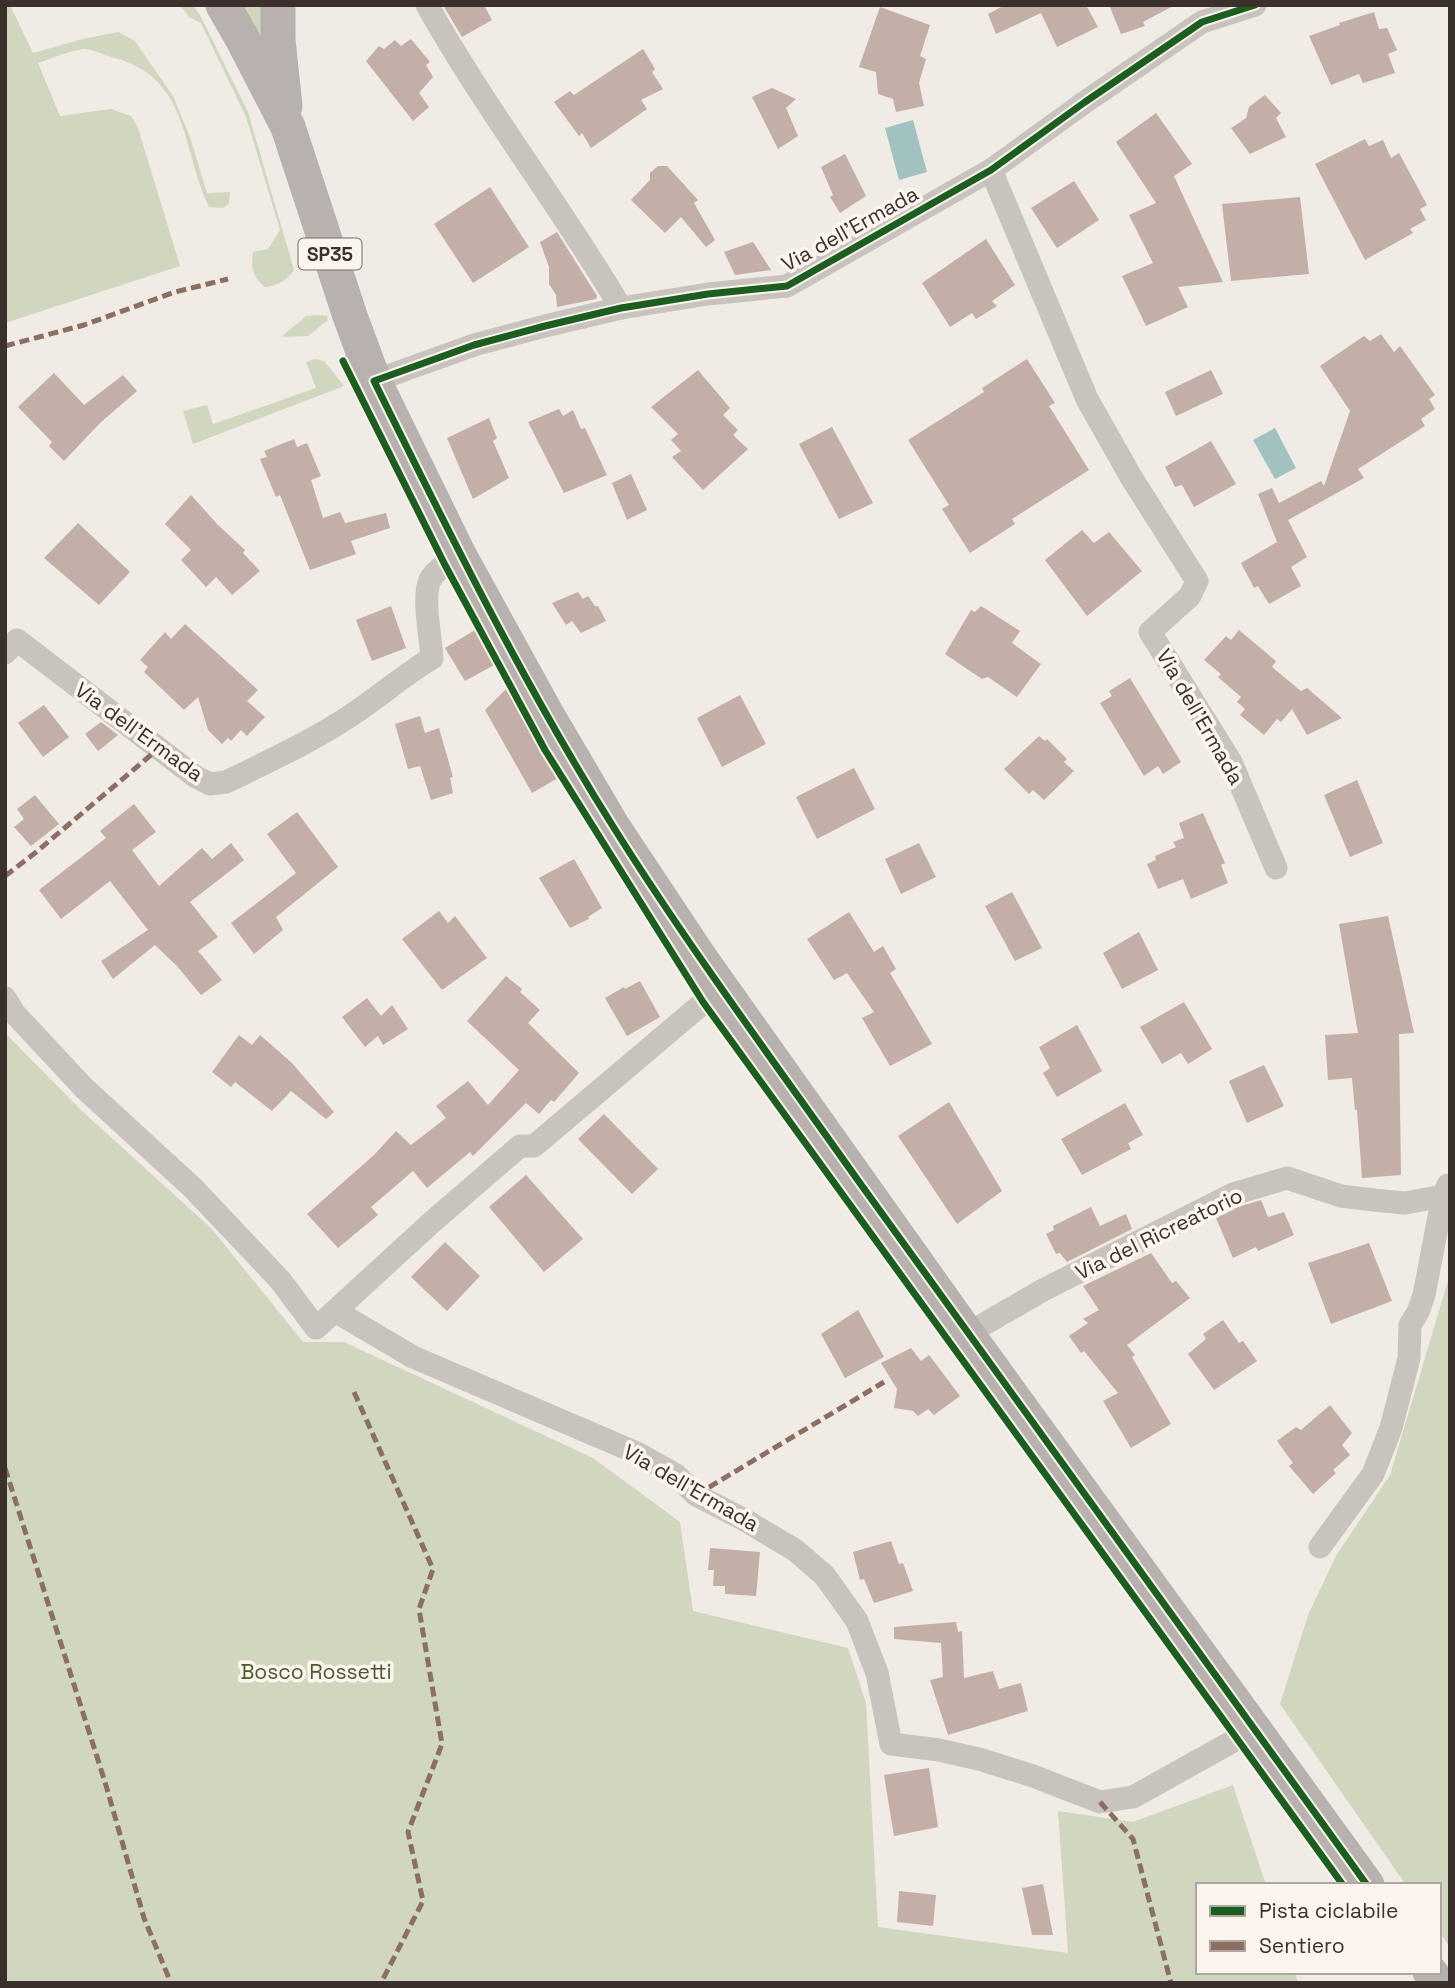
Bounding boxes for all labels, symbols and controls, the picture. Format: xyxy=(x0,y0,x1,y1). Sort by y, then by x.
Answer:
street label: Via dell'Ermada xyxy=(777,180,923,277)
road number: SP35 xyxy=(298,238,362,270)
street label: Via dell'Ermada xyxy=(1151,644,1250,789)
street label: Via dell'Ermada xyxy=(70,676,209,787)
street label: Via del Ricreatorio xyxy=(1071,1181,1247,1286)
street label: Via dell'Ermada xyxy=(619,1438,764,1537)
park label: Bosco Rossetti xyxy=(240,1658,392,1685)
legend xyxy=(1196,1883,1441,1974)
text: Pista ciclabile xyxy=(1259,1897,1398,1924)
text: Sentiero xyxy=(1259,1932,1345,1959)

